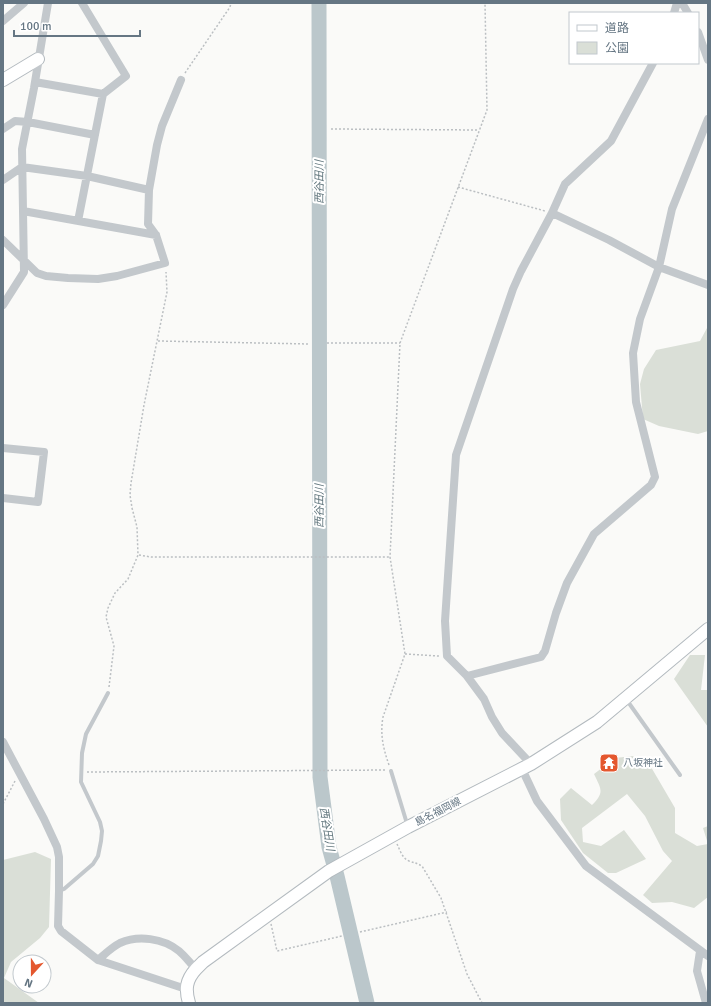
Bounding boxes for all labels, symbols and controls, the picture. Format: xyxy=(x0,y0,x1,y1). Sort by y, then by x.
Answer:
scale bar xyxy=(14,12,140,38)
legend xyxy=(569,12,699,64)
text: 100 m xyxy=(20,19,52,34)
text: 道路 xyxy=(605,21,629,36)
text: 公園 xyxy=(605,41,629,56)
water label: 西谷田川 xyxy=(313,159,326,204)
water label: 西谷田川 xyxy=(313,483,326,528)
temple icon: 八坂神社 xyxy=(598,752,620,774)
place label: 八坂神社 xyxy=(623,757,663,769)
street label: 島名福岡線 xyxy=(413,795,463,829)
water label: 西谷田川 xyxy=(317,806,337,853)
north arrow xyxy=(12,954,52,994)
text: N xyxy=(23,975,34,990)

